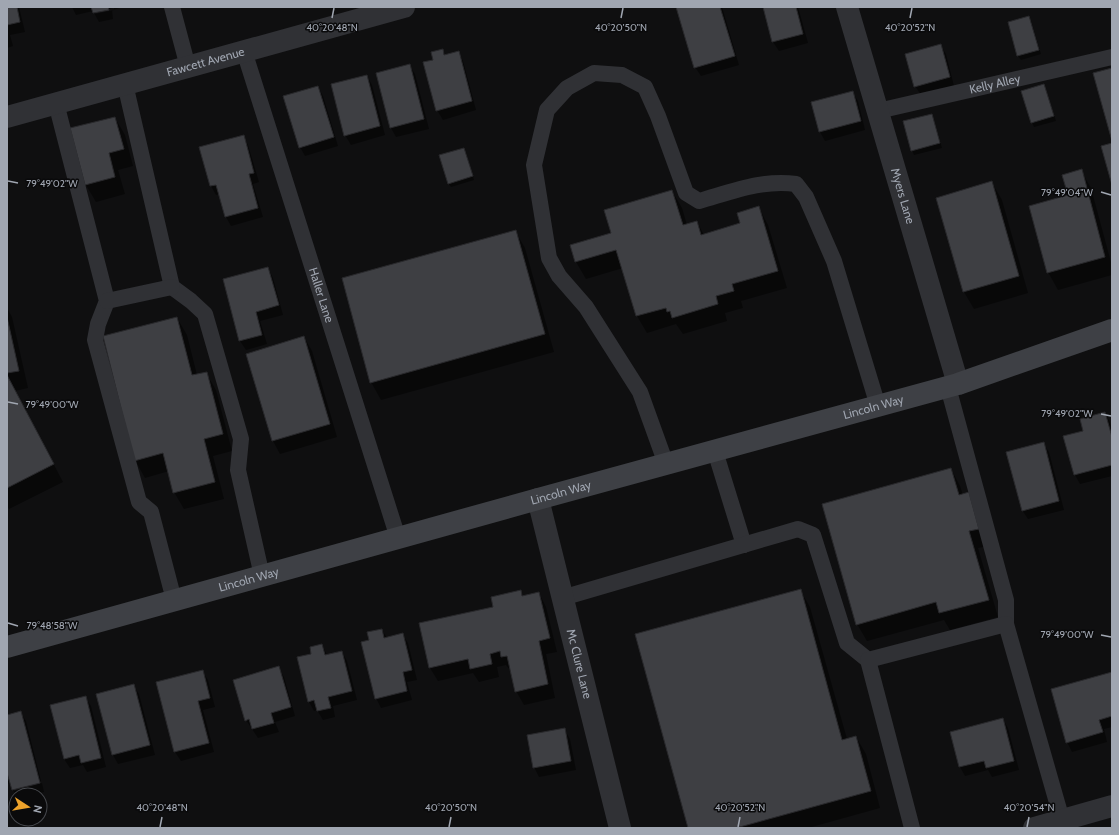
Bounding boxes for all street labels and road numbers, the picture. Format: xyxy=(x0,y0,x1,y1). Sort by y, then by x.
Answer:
street label: Fawcett Avenue xyxy=(165,44,246,79)
street label: Kelly Alley xyxy=(968,70,1022,97)
street label: Myers Lane xyxy=(888,166,918,226)
street label: Haller Lane xyxy=(306,265,337,324)
street label: Lincoln Way xyxy=(841,391,905,422)
street label: Lincoln Way xyxy=(529,477,593,508)
street label: Lincoln Way xyxy=(217,564,281,595)
street label: Mc Clure Lane xyxy=(564,627,596,700)

